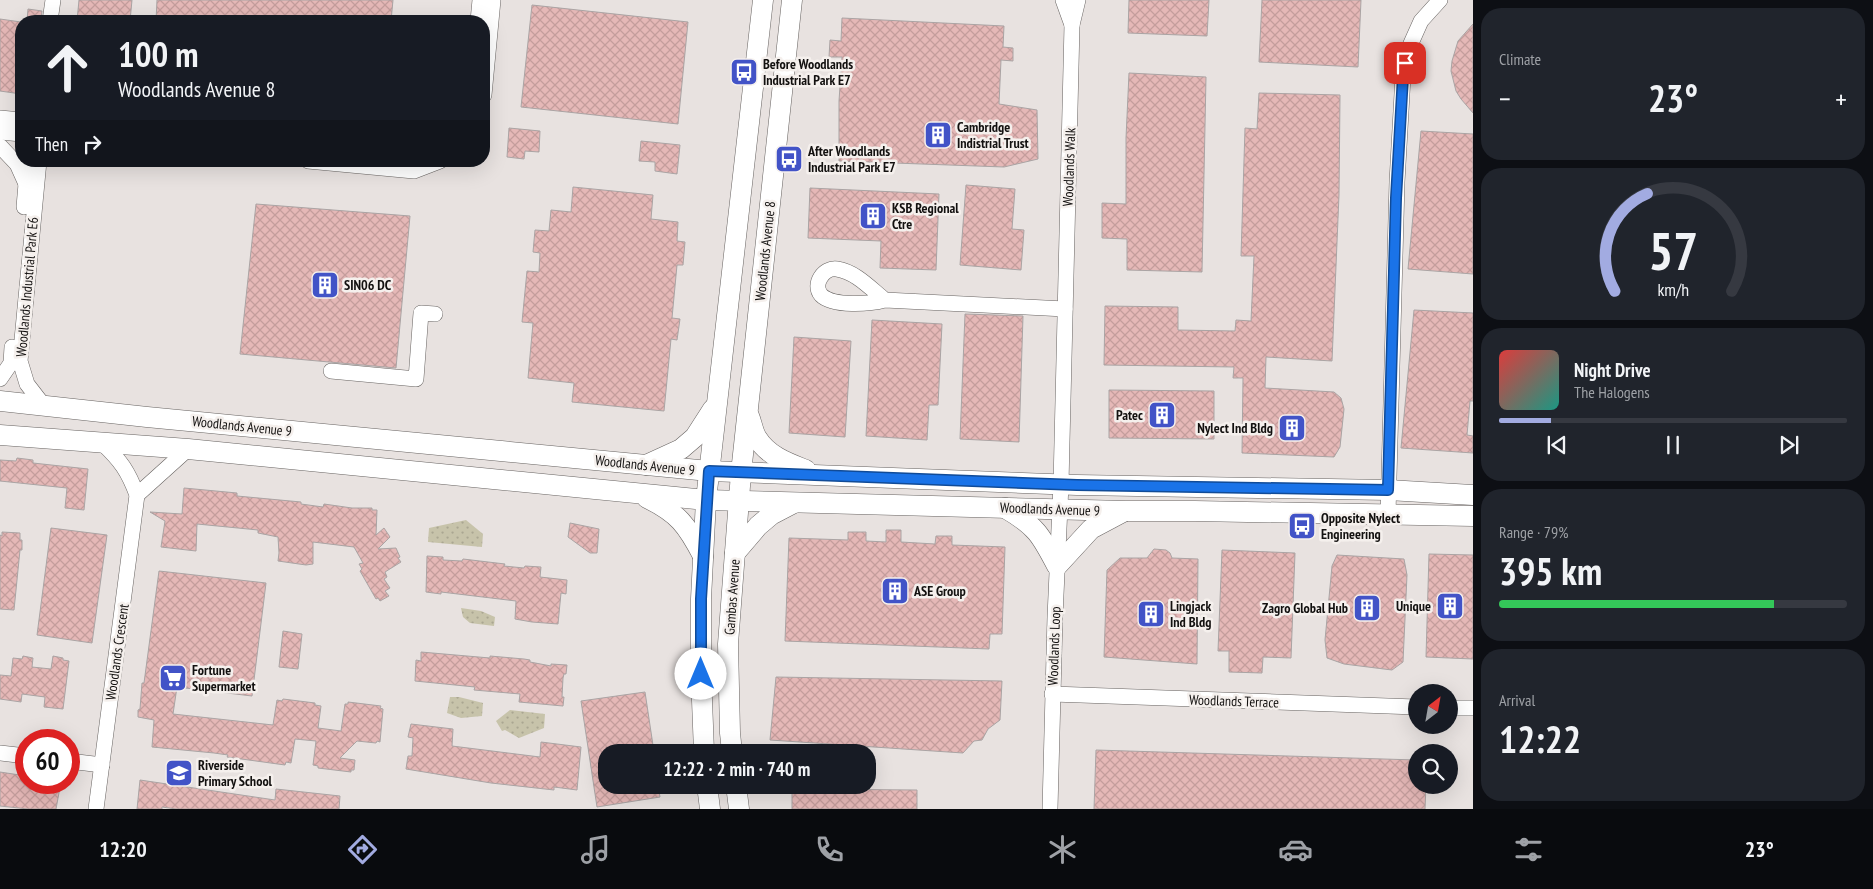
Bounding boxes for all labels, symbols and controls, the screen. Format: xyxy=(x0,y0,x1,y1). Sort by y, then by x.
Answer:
text: 100 m xyxy=(118,31,199,77)
icon: ahead xyxy=(35,35,100,100)
pin xyxy=(1384,42,1426,84)
icon: arrive xyxy=(1391,49,1419,77)
text: Climate xyxy=(1499,49,1541,69)
place label: Before Woodlands Industrial Park E7 xyxy=(763,55,853,89)
bus stop icon: Before Woodlands Industrial Park E7 xyxy=(729,57,759,87)
text: 23° xyxy=(1648,73,1698,122)
text: Woodlands Avenue 8 xyxy=(118,75,275,103)
text: − xyxy=(1499,80,1511,117)
text: + xyxy=(1835,80,1847,117)
place label: Cambridge Indistrial Trust xyxy=(957,118,1029,152)
building icon: Cambridge Indistrial Trust xyxy=(923,120,953,150)
street label: Woodlands Walk xyxy=(1059,127,1079,207)
icon: right xyxy=(78,130,106,158)
text: Then xyxy=(35,132,68,156)
place label: After Woodlands Industrial Park E7 xyxy=(807,142,896,176)
bus stop icon: After Woodlands Industrial Park E7 xyxy=(774,144,804,174)
place label: KSB Regional Ctre xyxy=(892,199,959,233)
street label: Woodlands Avenue 8 xyxy=(751,200,779,302)
building icon: KSB Regional Ctre xyxy=(858,201,888,231)
street label: Woodlands Industrial Park E6 xyxy=(12,216,42,358)
text: 57 xyxy=(1648,217,1698,284)
building icon: SIN06 DC xyxy=(310,270,340,300)
place label: SIN06 DC xyxy=(344,276,392,294)
text: km/h xyxy=(1657,278,1689,301)
text: Night Drive xyxy=(1574,358,1651,382)
text: The Halogens xyxy=(1574,382,1650,402)
building icon: Patec xyxy=(1147,400,1177,430)
place label: Patec xyxy=(1116,406,1143,424)
street label: Woodlands Avenue 9 xyxy=(191,412,293,440)
building icon: Nylect Ind Bldg xyxy=(1277,413,1307,443)
place label: Nylect Ind Bldg xyxy=(1197,419,1273,437)
icon: previous xyxy=(1543,431,1571,459)
icon: pause xyxy=(1659,431,1687,459)
icon: next xyxy=(1775,431,1803,459)
street label: Woodlands Avenue 9 xyxy=(594,451,696,479)
street label: Woodlands Avenue 9 xyxy=(1000,498,1100,520)
place label: Opposite Nylect Engineering xyxy=(1321,509,1400,543)
bus stop icon: Opposite Nylect Engineering xyxy=(1287,511,1317,541)
text: Range · 79% xyxy=(1499,522,1568,542)
text: 395 km xyxy=(1499,546,1602,595)
street label: Gambas Avenue xyxy=(720,558,744,636)
building icon: ASE Group xyxy=(880,576,910,606)
place label: ASE Group xyxy=(913,582,966,600)
building icon: Unique xyxy=(1435,591,1465,621)
building icon: Zagro Global Hub xyxy=(1352,593,1382,623)
place label: Lingjack Ind Bldg xyxy=(1170,597,1211,631)
place label: Unique xyxy=(1396,597,1431,615)
building icon: Lingjack Ind Bldg xyxy=(1136,599,1166,629)
place label: Zagro Global Hub xyxy=(1262,599,1348,617)
street label: Woodlands Crescent xyxy=(101,603,133,701)
street label: Woodlands Loop xyxy=(1044,606,1064,686)
position arrow xyxy=(674,647,726,699)
place label: Fortune Supermarket xyxy=(192,661,256,695)
supermarket icon: Fortune Supermarket xyxy=(158,663,188,693)
north arrow xyxy=(1408,684,1458,734)
map controls xyxy=(1408,684,1458,794)
street label: Woodlands Terrace xyxy=(1189,690,1279,712)
text: Arrival xyxy=(1499,690,1535,710)
text: 12:22 xyxy=(1499,714,1581,763)
speed limit sign: 60 xyxy=(15,729,80,794)
button: search xyxy=(1408,744,1458,794)
place label: Riverside Primary School xyxy=(198,756,273,790)
text: 12:22 · 2 min · 740 m xyxy=(664,757,810,781)
school or university icon: Riverside Primary School xyxy=(164,758,194,788)
icon: directions xyxy=(345,832,380,867)
icon: music xyxy=(578,832,613,867)
icon: phone xyxy=(812,832,847,867)
icon: climate xyxy=(1045,832,1080,867)
icon: car xyxy=(1278,832,1313,867)
icon: filters xyxy=(1511,832,1546,867)
text: 12:20 xyxy=(99,835,147,863)
text: 23° xyxy=(1745,835,1774,863)

